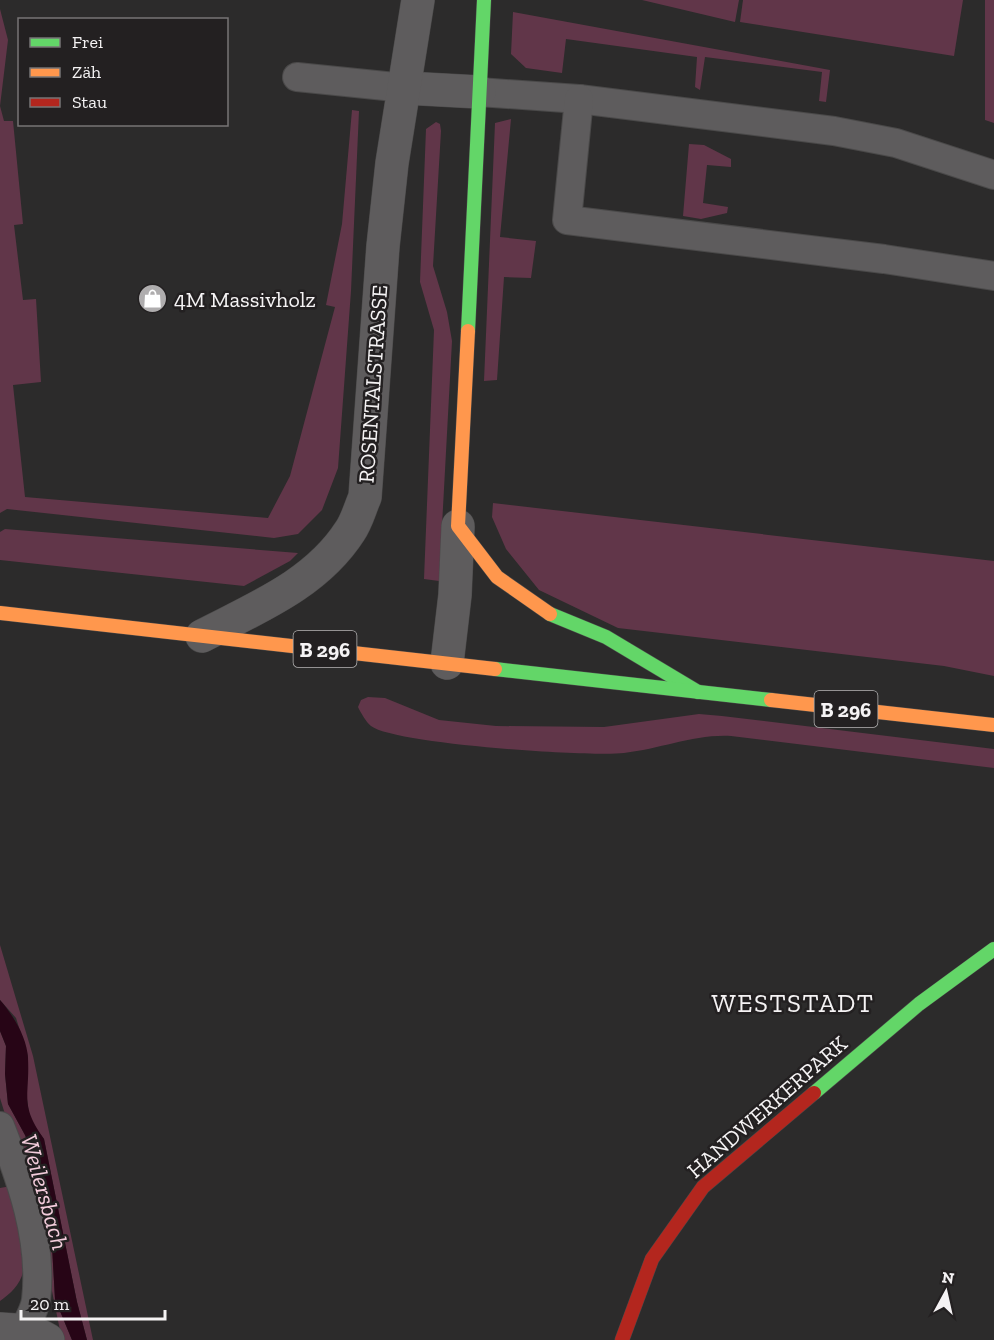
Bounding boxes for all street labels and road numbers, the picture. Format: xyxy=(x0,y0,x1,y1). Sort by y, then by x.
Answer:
street label: ROSENTALSTRASSE xyxy=(353,284,393,484)
road number: B 296 xyxy=(294,631,356,667)
road number: B 296 xyxy=(814,691,878,727)
street label: HANDWERKERPARK xyxy=(681,1030,853,1184)

